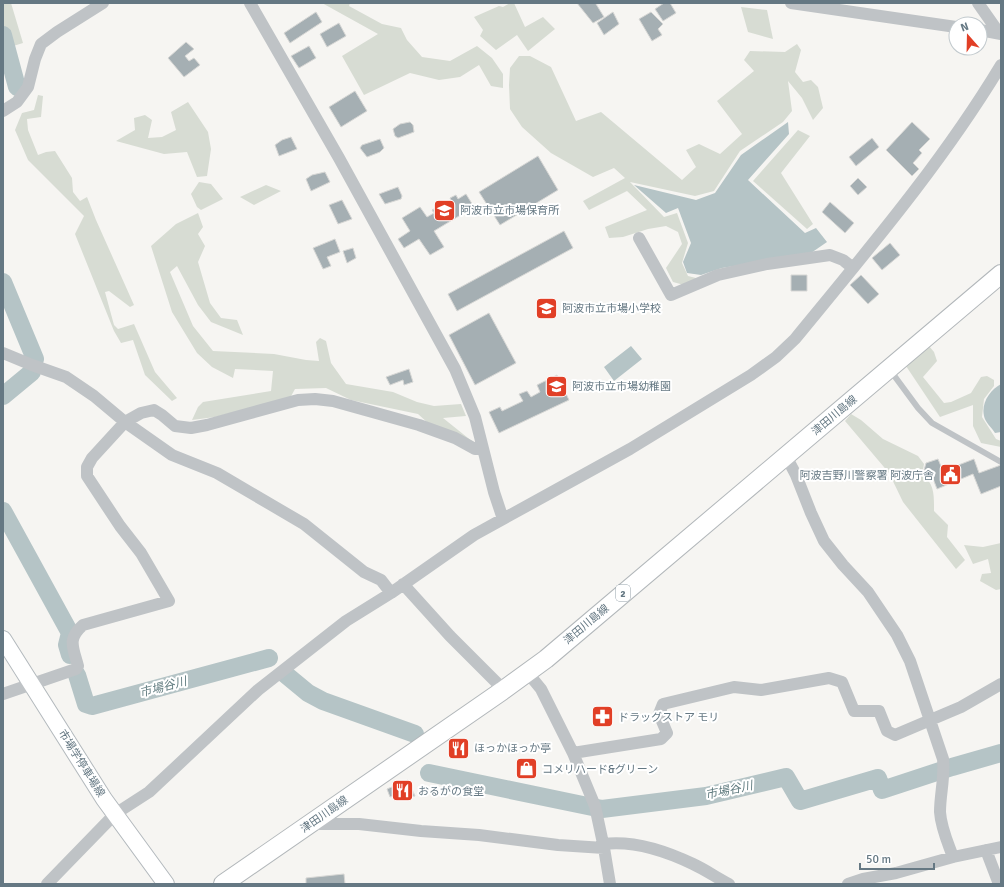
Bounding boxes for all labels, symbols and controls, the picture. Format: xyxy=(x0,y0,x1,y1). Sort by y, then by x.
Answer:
north arrow xyxy=(948,16,988,56)
text: N xyxy=(959,20,971,34)
school or university icon: 阿波市立市場保育所 xyxy=(431,197,457,223)
place label: 阿波市立市場保育所 xyxy=(460,204,560,217)
school or university icon: 阿波市立市場小学校 xyxy=(533,295,559,321)
place label: 阿波市立市場小学校 xyxy=(562,302,661,315)
school or university icon: 阿波市立市場幼稚園 xyxy=(543,373,569,399)
place label: 阿波市立市場幼稚園 xyxy=(572,380,671,393)
street label: 津田川島線 xyxy=(809,393,860,438)
public building icon: 阿波吉野川警察署 阿波庁舎 xyxy=(937,462,963,488)
place label: 阿波吉野川警察署 阿波庁舎 xyxy=(800,469,934,482)
road number: 2 xyxy=(616,585,630,601)
street label: 津田川島線 xyxy=(561,602,612,647)
water label: 市場谷川 xyxy=(138,674,190,701)
pharmacy icon: ドラッグストア モリ xyxy=(589,704,615,730)
place label: ドラッグストア モリ xyxy=(618,711,719,724)
street label: 市場学停車場線 xyxy=(56,727,107,799)
restaurant icon: ほっかほっか亭 xyxy=(445,735,471,761)
place label: ほっかほっか亭 xyxy=(474,742,551,755)
shop icon: コメリハード&グリーン xyxy=(513,756,539,782)
place label: コメリハード&グリーン xyxy=(542,763,658,776)
restaurant icon: おるがの食堂 xyxy=(390,778,416,804)
water label: 市場谷川 xyxy=(704,778,756,803)
place label: おるがの食堂 xyxy=(418,785,484,798)
street label: 津田川島線 xyxy=(298,793,351,836)
scale bar xyxy=(860,845,934,871)
text: 50 m xyxy=(866,852,891,867)

